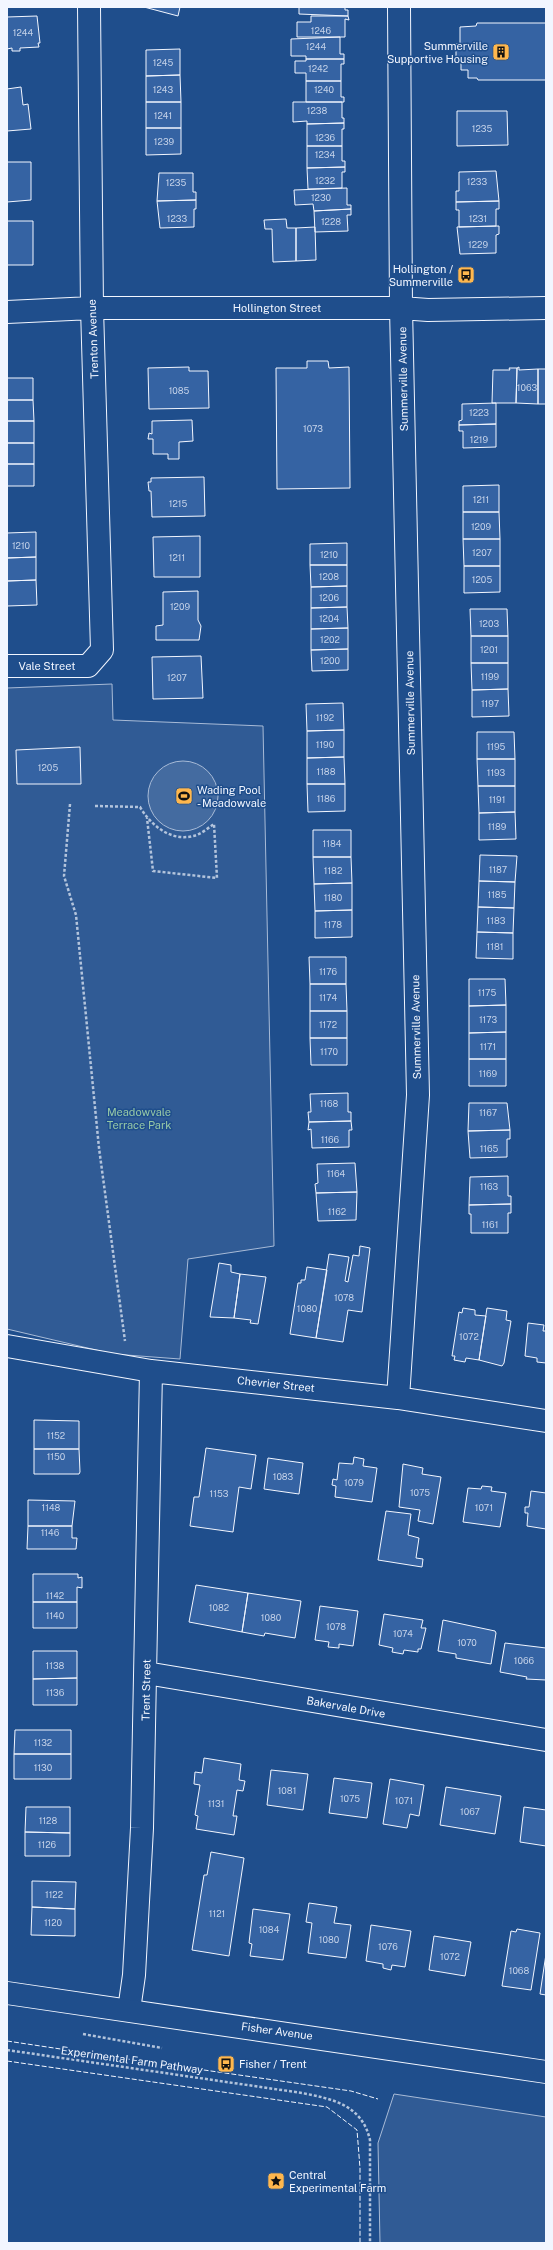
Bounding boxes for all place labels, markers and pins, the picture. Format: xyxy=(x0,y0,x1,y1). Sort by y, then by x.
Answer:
place label: Summerville Supportive Housing xyxy=(387,40,488,65)
building icon: Summerville Supportive Housing xyxy=(491,42,511,62)
place label: Hollington / Summerville xyxy=(389,263,453,288)
bus stop icon: Hollington / Summerville xyxy=(456,265,476,285)
place label: Wading Pool - Meadowvale xyxy=(197,784,266,809)
sports icon: Wading Pool - Meadowvale xyxy=(174,786,194,806)
bus stop icon: Fisher / Trent xyxy=(216,2054,236,2074)
place label: Fisher / Trent xyxy=(239,2058,307,2070)
place label: Central Experimental Farm xyxy=(289,2169,386,2194)
place icon: Central Experimental Farm xyxy=(266,2171,286,2191)

